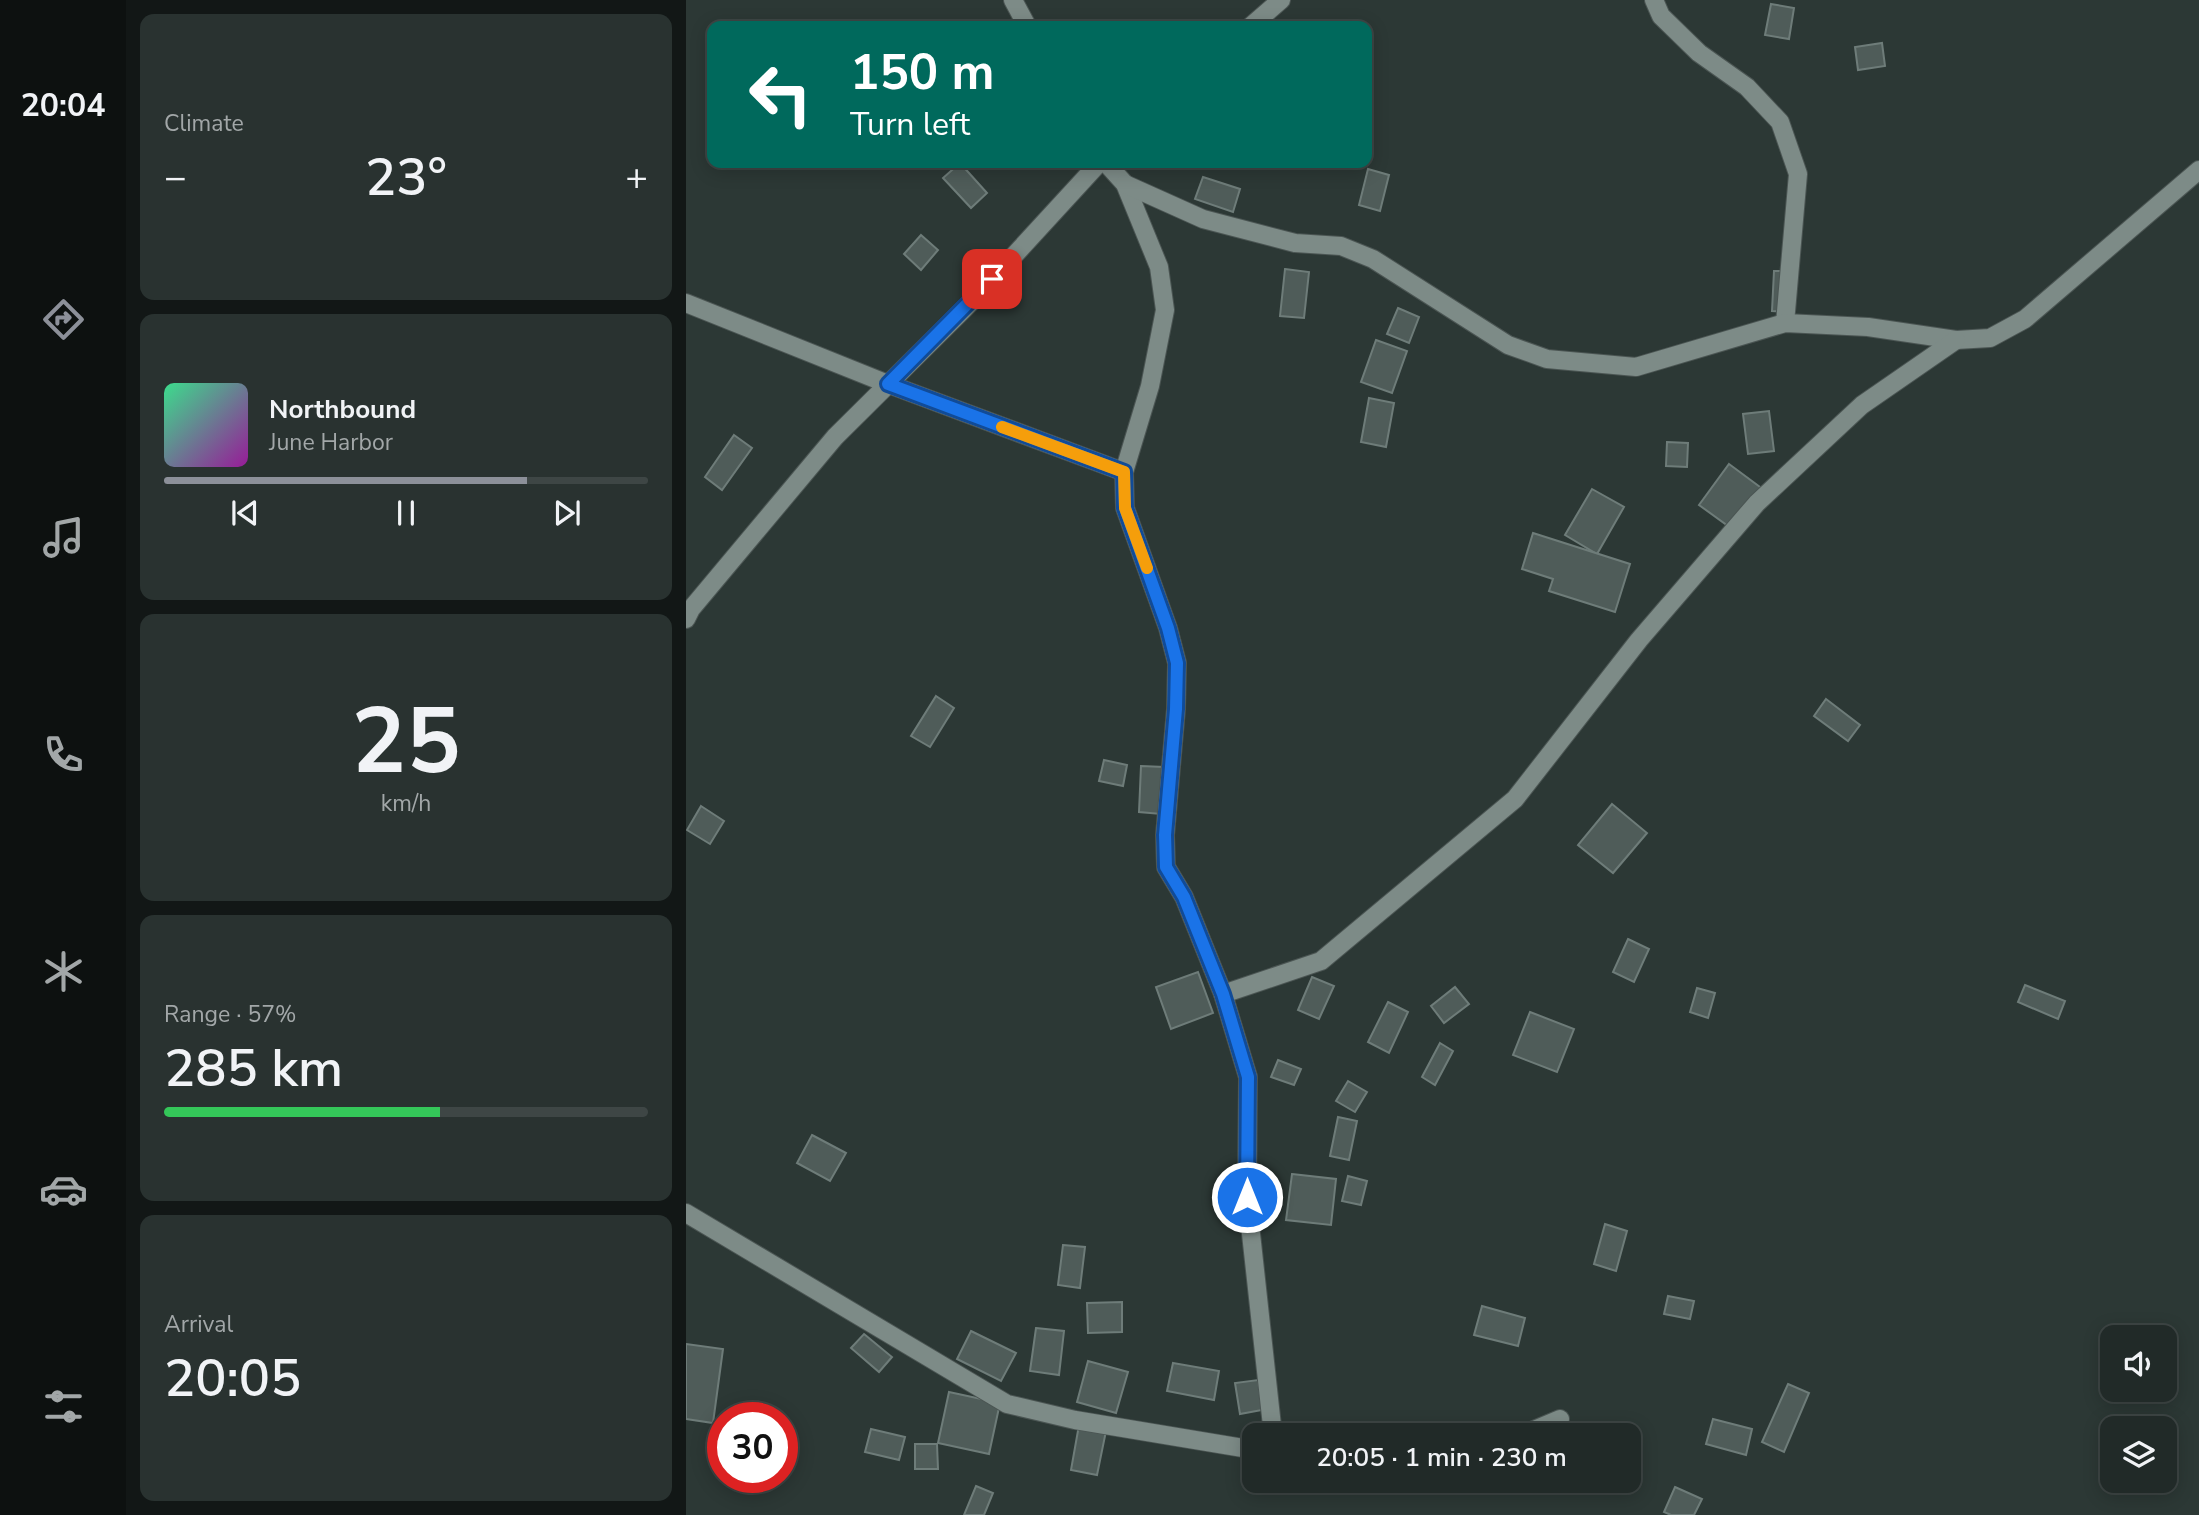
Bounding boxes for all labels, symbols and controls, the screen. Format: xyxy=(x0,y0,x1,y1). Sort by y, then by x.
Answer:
text: 150 m xyxy=(850,39,994,106)
icon: left xyxy=(735,49,826,140)
text: 20:04 xyxy=(21,84,105,127)
text: Turn left xyxy=(850,103,970,146)
text: Climate xyxy=(164,108,244,139)
text: 23° xyxy=(365,142,447,213)
text: − xyxy=(164,152,187,203)
text: + xyxy=(625,152,648,203)
pin xyxy=(962,249,1022,309)
icon: arrive xyxy=(973,260,1011,298)
icon: directions xyxy=(39,295,88,344)
text: Northbound xyxy=(269,392,416,427)
text: June Harbor xyxy=(269,427,393,458)
icon: previous xyxy=(226,494,264,532)
icon: pause xyxy=(387,494,425,532)
icon: next xyxy=(548,494,586,532)
icon: music xyxy=(39,513,88,562)
text: 25 xyxy=(351,680,461,804)
icon: phone xyxy=(39,730,88,779)
text: km/h xyxy=(381,788,431,819)
icon: climate xyxy=(39,947,88,996)
text: Range · 57% xyxy=(164,999,296,1030)
text: 285 km xyxy=(164,1033,343,1104)
position arrow xyxy=(1210,1160,1284,1234)
icon: car xyxy=(39,1165,88,1214)
text: Arrival xyxy=(164,1309,233,1340)
map controls xyxy=(2100,1325,2177,1493)
button: sound xyxy=(2100,1325,2177,1402)
text: 20:05 xyxy=(164,1343,301,1414)
icon: filters xyxy=(39,1382,88,1431)
speed limit sign: 30 xyxy=(707,1402,798,1493)
button: layers xyxy=(2100,1416,2177,1493)
text: 20:05 · 1 min · 230 m xyxy=(1316,1440,1567,1475)

